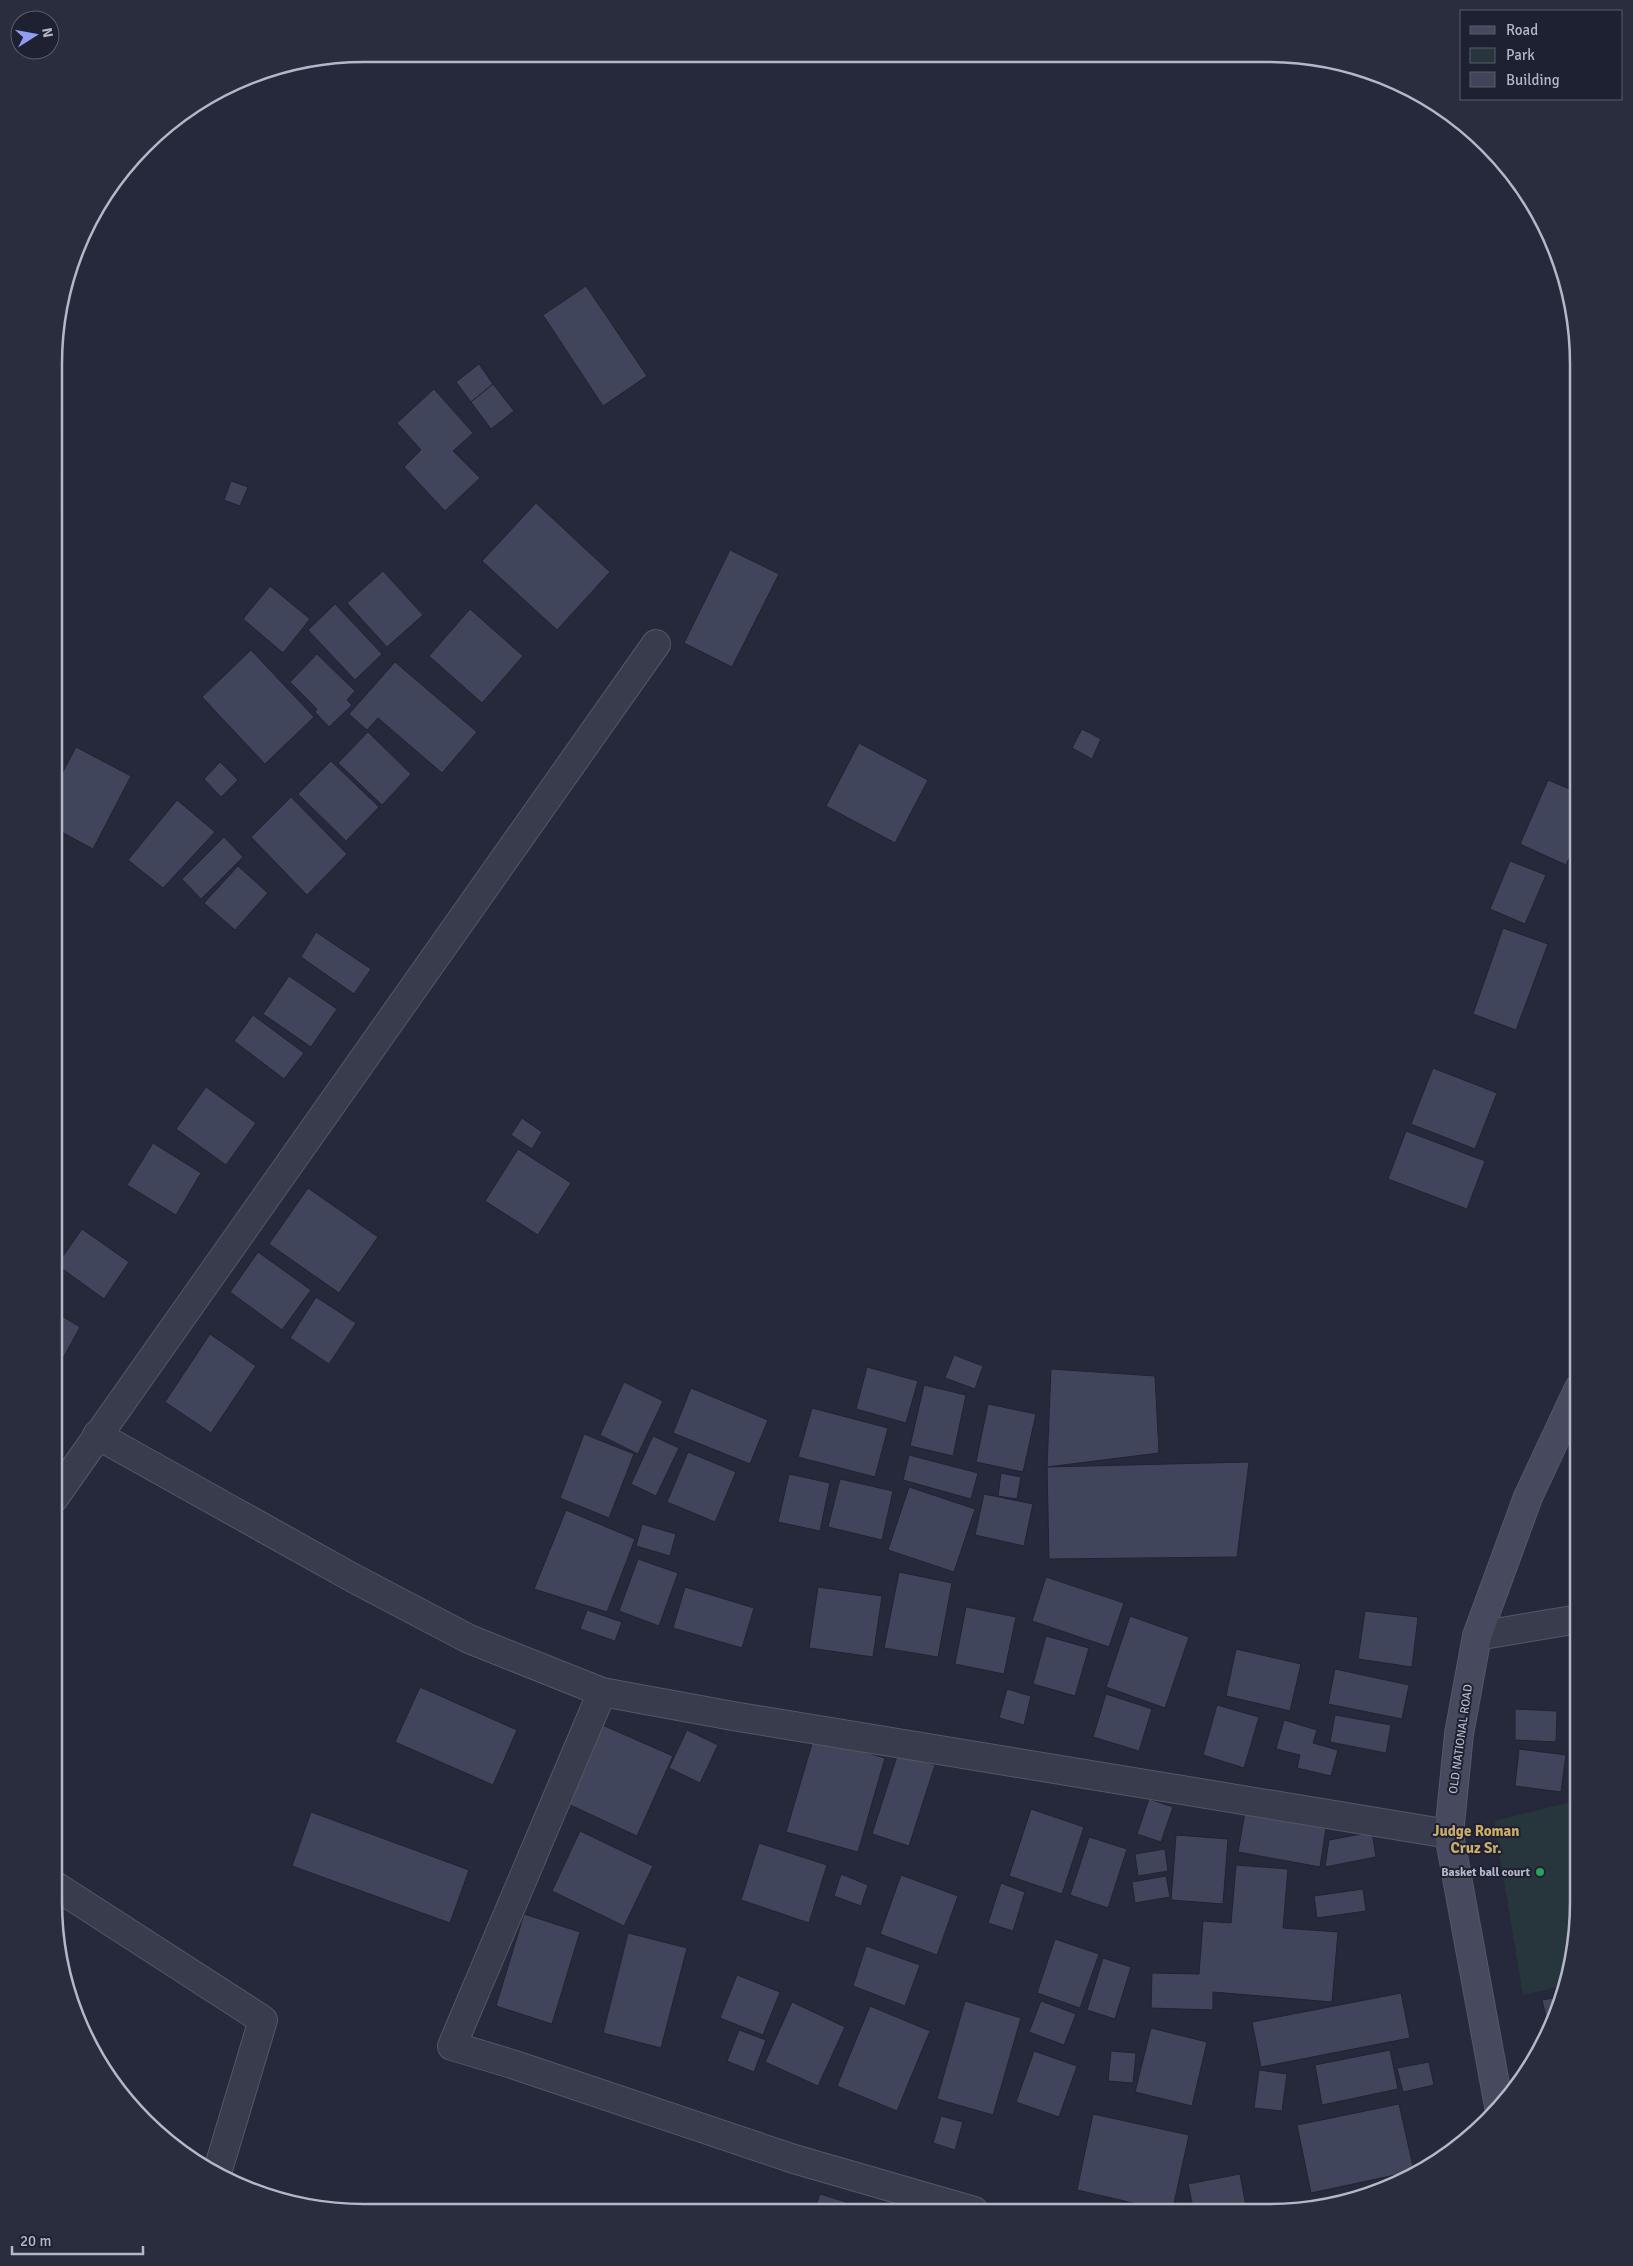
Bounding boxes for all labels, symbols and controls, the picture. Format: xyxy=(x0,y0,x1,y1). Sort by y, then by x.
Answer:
north arrow xyxy=(10,10,60,60)
legend xyxy=(1460,10,1623,100)
text: Road xyxy=(1506,21,1538,39)
text: N xyxy=(38,26,57,39)
text: Park xyxy=(1506,46,1535,64)
text: Building xyxy=(1506,71,1560,89)
street label: OLD NATIONAL ROAD xyxy=(1446,1683,1476,1795)
district label: Judge Roman Cruz Sr. xyxy=(1432,1822,1520,1857)
place label: Basket ball court xyxy=(1441,1865,1530,1880)
marker: Basket ball court xyxy=(1534,1866,1546,1878)
scale bar xyxy=(12,2224,144,2256)
text: 20 m xyxy=(20,2232,51,2250)

